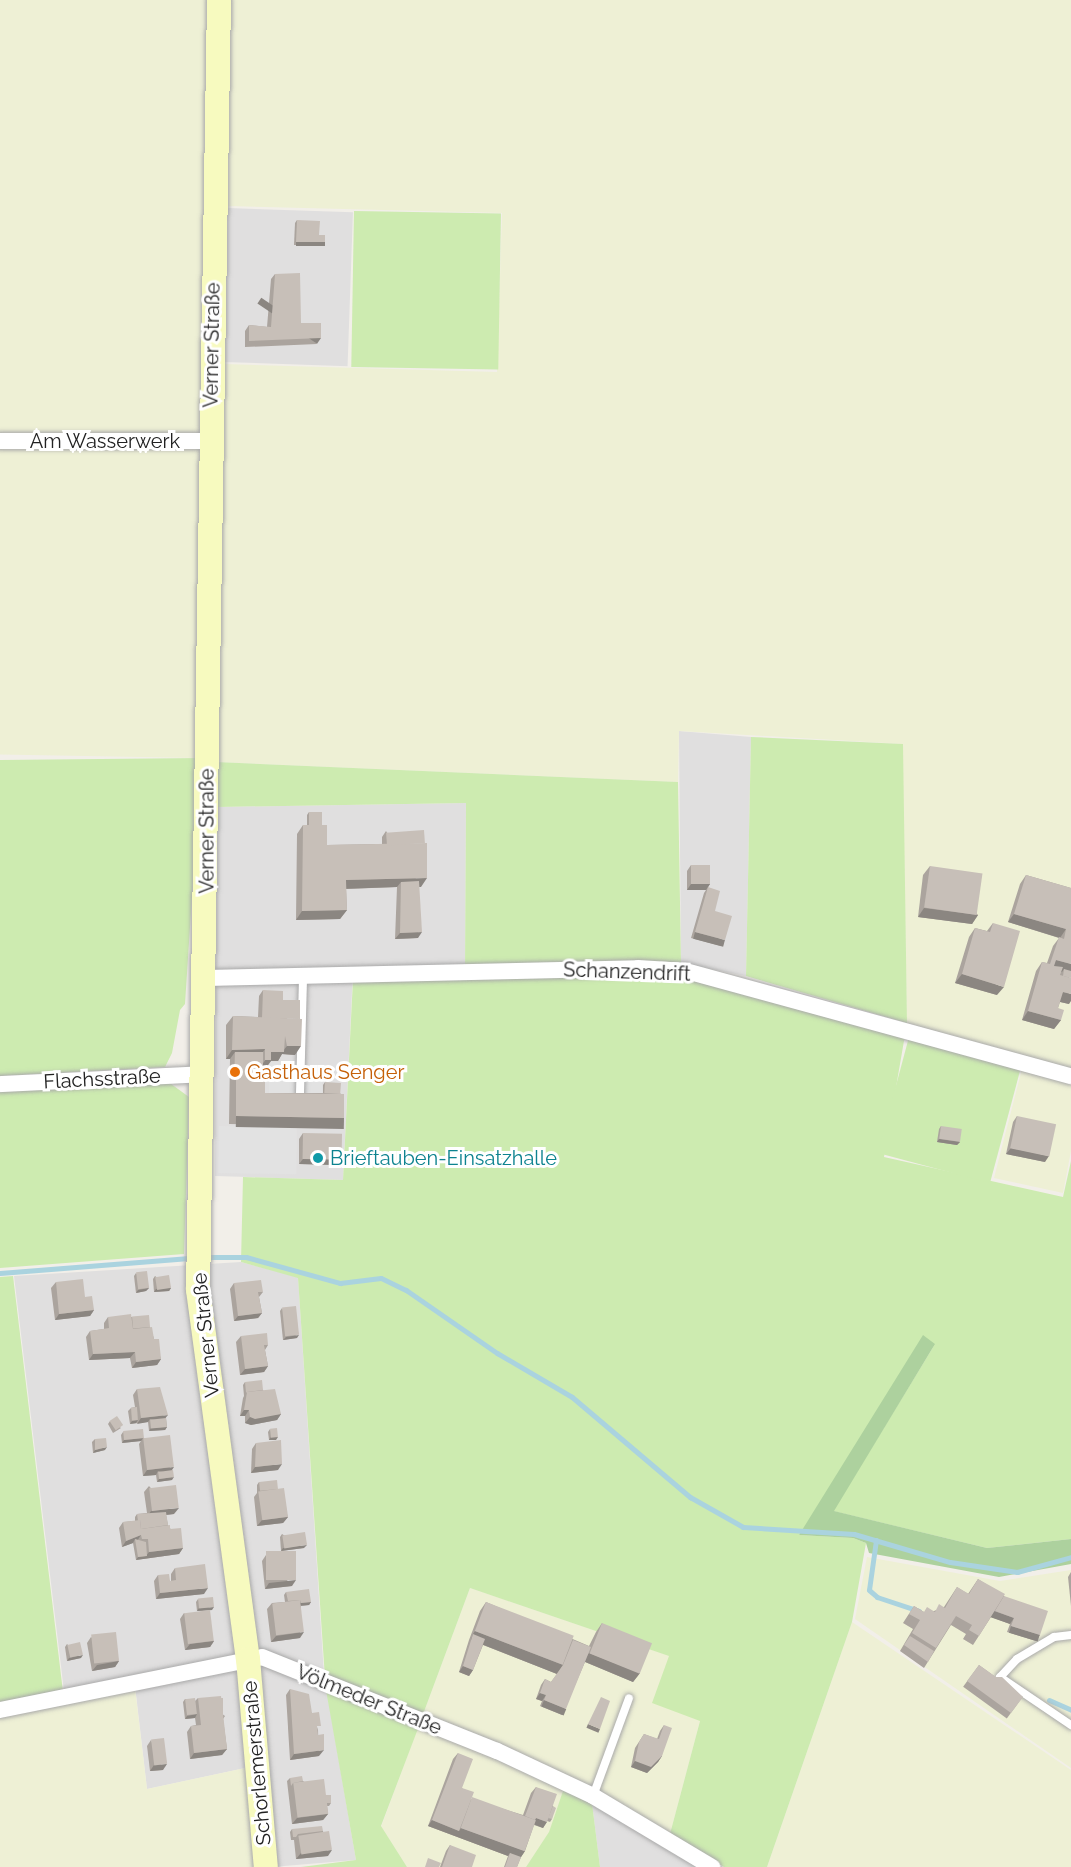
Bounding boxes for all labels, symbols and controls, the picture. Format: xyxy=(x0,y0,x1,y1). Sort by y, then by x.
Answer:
street label: Verner Straße xyxy=(199,282,225,408)
street label: Am Wasserwerk xyxy=(29,429,181,453)
street label: Verner Straße xyxy=(195,768,219,894)
street label: Schanzendrift xyxy=(563,958,691,986)
place label: Gasthaus Senger xyxy=(247,1060,404,1084)
street label: Flachsstraße xyxy=(43,1064,161,1094)
marker: Gasthaus Senger xyxy=(228,1065,242,1079)
place label: Brieftauben-Einsatzhalle xyxy=(330,1146,557,1170)
marker: Brieftauben-Einsatzhalle xyxy=(311,1151,325,1165)
street label: Verner Straße xyxy=(187,1271,225,1399)
street label: Völmeder Straße xyxy=(293,1660,445,1740)
street label: Schorlemerstraße xyxy=(238,1680,276,1846)

